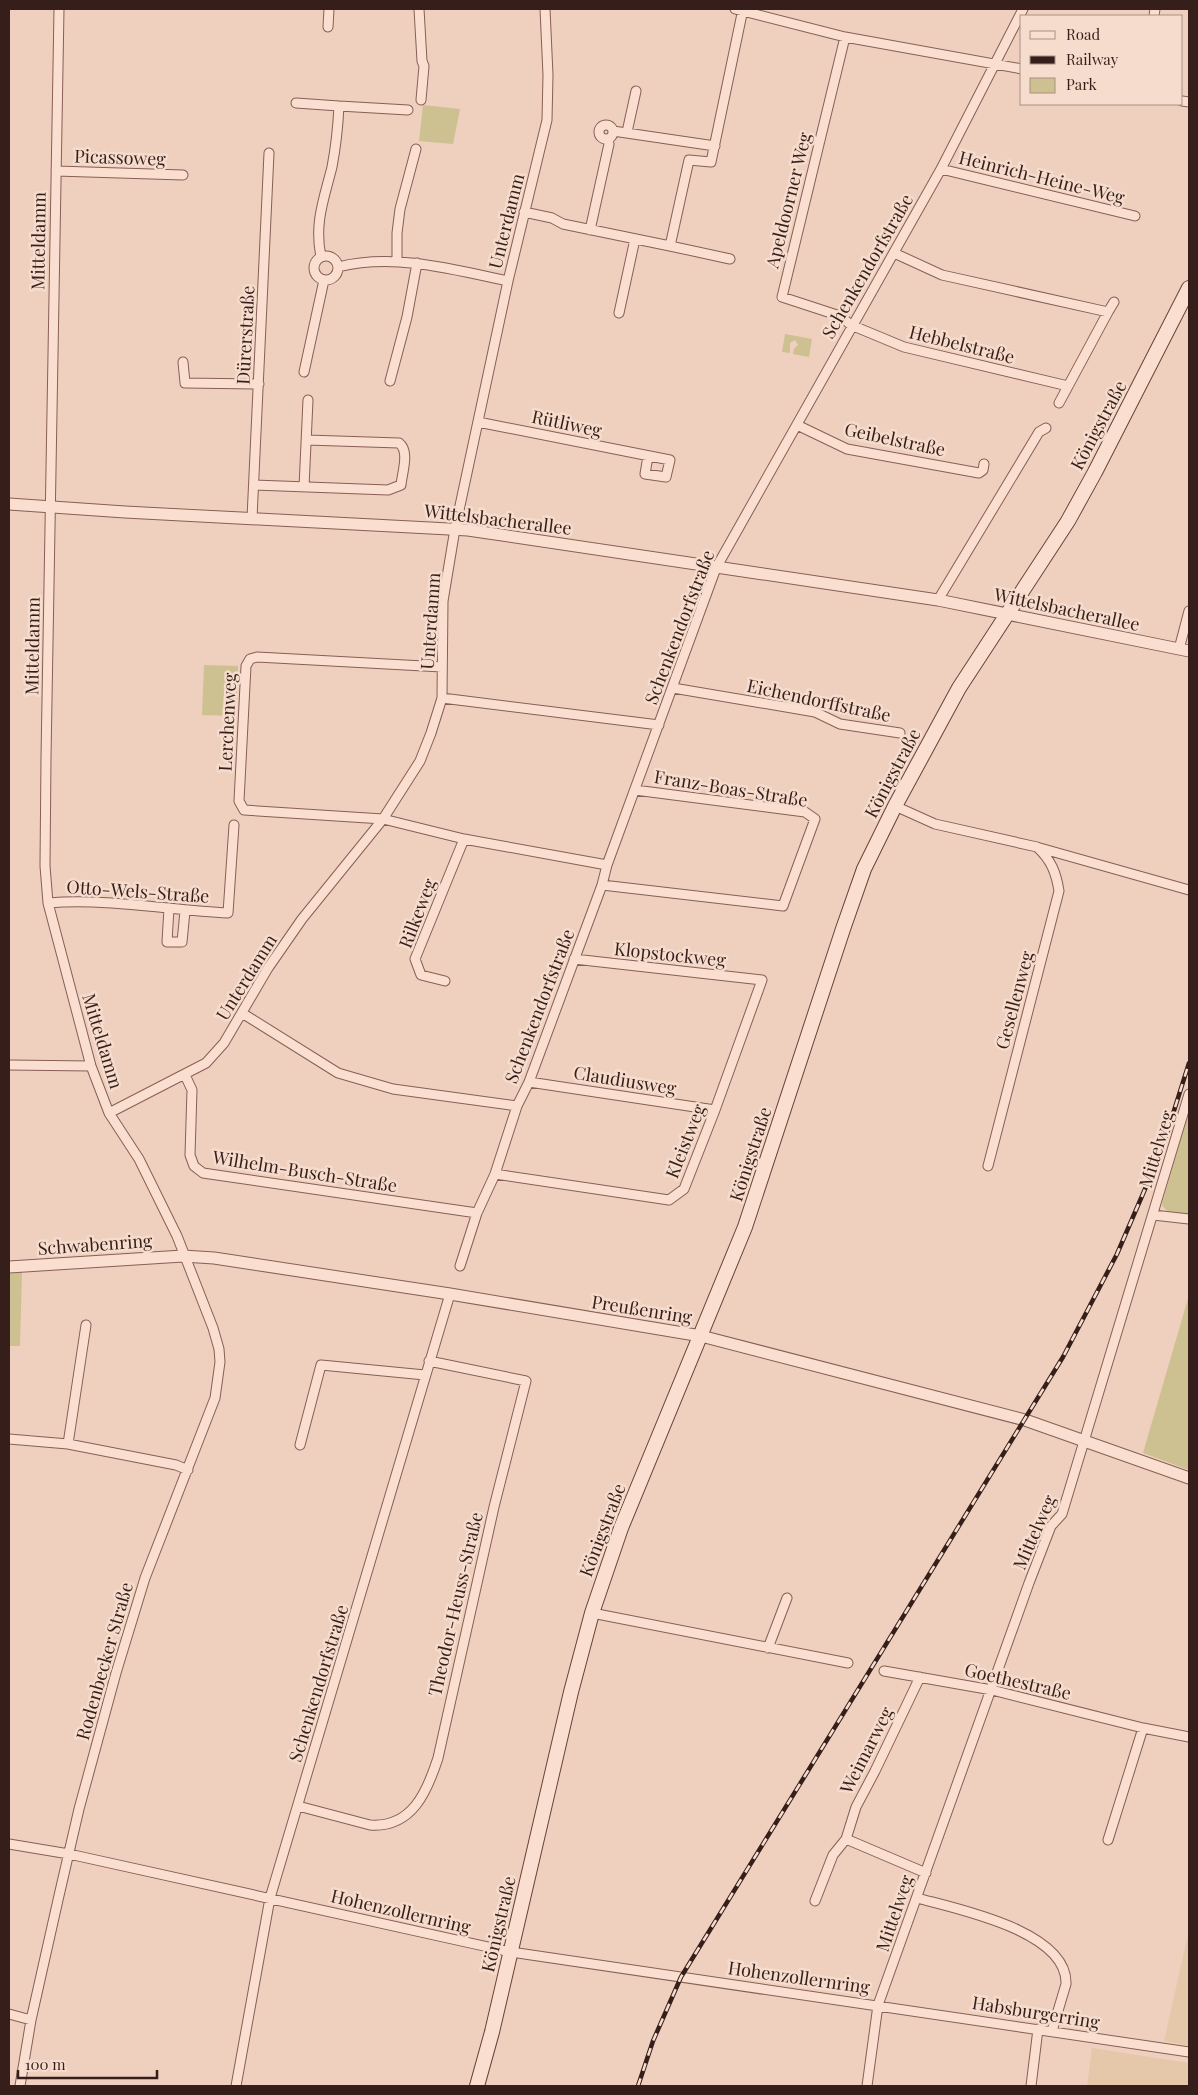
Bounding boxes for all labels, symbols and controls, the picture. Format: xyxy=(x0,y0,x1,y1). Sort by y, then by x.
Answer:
legend xyxy=(1020,15,1183,105)
text: Road xyxy=(1066,24,1100,44)
text: Railway xyxy=(1066,49,1119,69)
text: Park xyxy=(1066,74,1098,94)
street label: Apeldoorner Weg xyxy=(759,129,817,271)
street label: Picassoweg xyxy=(74,143,167,171)
street label: Heinrich-Heine-Weg xyxy=(957,145,1128,209)
street label: Unterdamm xyxy=(483,171,529,271)
street label: Schenkendorfstraße xyxy=(816,189,918,343)
street label: Mitteldamm xyxy=(25,192,51,290)
street label: Dürerstraße xyxy=(230,285,260,385)
street label: Hebbelstraße xyxy=(907,319,1017,369)
street label: Königstraße xyxy=(1064,376,1132,474)
street label: Rütliweg xyxy=(530,404,605,442)
street label: Geibelstraße xyxy=(842,417,948,461)
street label: Wittelsbacherallee xyxy=(422,498,573,540)
street label: Schenkendorfstraße xyxy=(639,546,719,708)
street label: Unterdamm xyxy=(415,572,445,670)
street label: Wittelsbacherallee xyxy=(991,582,1142,636)
street label: Mitteldamm xyxy=(19,597,45,695)
street label: Lerchenweg xyxy=(212,672,242,772)
street label: Eichendorffstraße xyxy=(745,673,893,727)
street label: Königstraße xyxy=(858,724,926,822)
street label: Franz-Boas-Straße xyxy=(653,764,809,812)
street label: Otto-Wels-Straße xyxy=(66,874,210,908)
street label: Rilkeweg xyxy=(393,874,441,951)
street label: Schenkendorfstraße xyxy=(499,925,579,1087)
street label: Unterdamm xyxy=(210,929,282,1025)
street label: Klopstockweg xyxy=(613,936,728,972)
street label: Gesellenweg xyxy=(989,948,1039,1052)
street label: Mitteldamm xyxy=(77,990,129,1092)
street label: Claudiusweg xyxy=(572,1060,678,1100)
street label: Kleistweg xyxy=(659,1100,711,1182)
street label: Königstraße xyxy=(723,1104,777,1204)
street label: Mittelweg xyxy=(1133,1107,1179,1191)
street label: Wilhelm-Busch-Straße xyxy=(210,1144,399,1197)
street label: Schwabenring xyxy=(37,1228,154,1260)
street label: Preußenring xyxy=(590,1289,694,1329)
street label: Königstraße xyxy=(573,1480,631,1580)
street label: Mittelweg xyxy=(1007,1490,1061,1573)
street label: Theodor-Heuss-Straße xyxy=(422,1510,488,1698)
street label: Rodenbecker Straße xyxy=(70,1579,138,1743)
street label: Schenkendorfstraße xyxy=(283,1601,353,1765)
street label: Goethestraße xyxy=(962,1657,1074,1705)
street label: Weimarweg xyxy=(833,1702,898,1799)
street label: Mittelweg xyxy=(870,1871,918,1955)
street label: Königstraße xyxy=(475,1874,521,1974)
street label: Hohenzollernring xyxy=(329,1883,474,1939)
street label: Hohenzollernring xyxy=(727,1955,872,1999)
street label: Habsburgerring xyxy=(970,1990,1102,2034)
scale bar xyxy=(18,2048,156,2080)
text: 100 m xyxy=(25,2054,66,2074)

